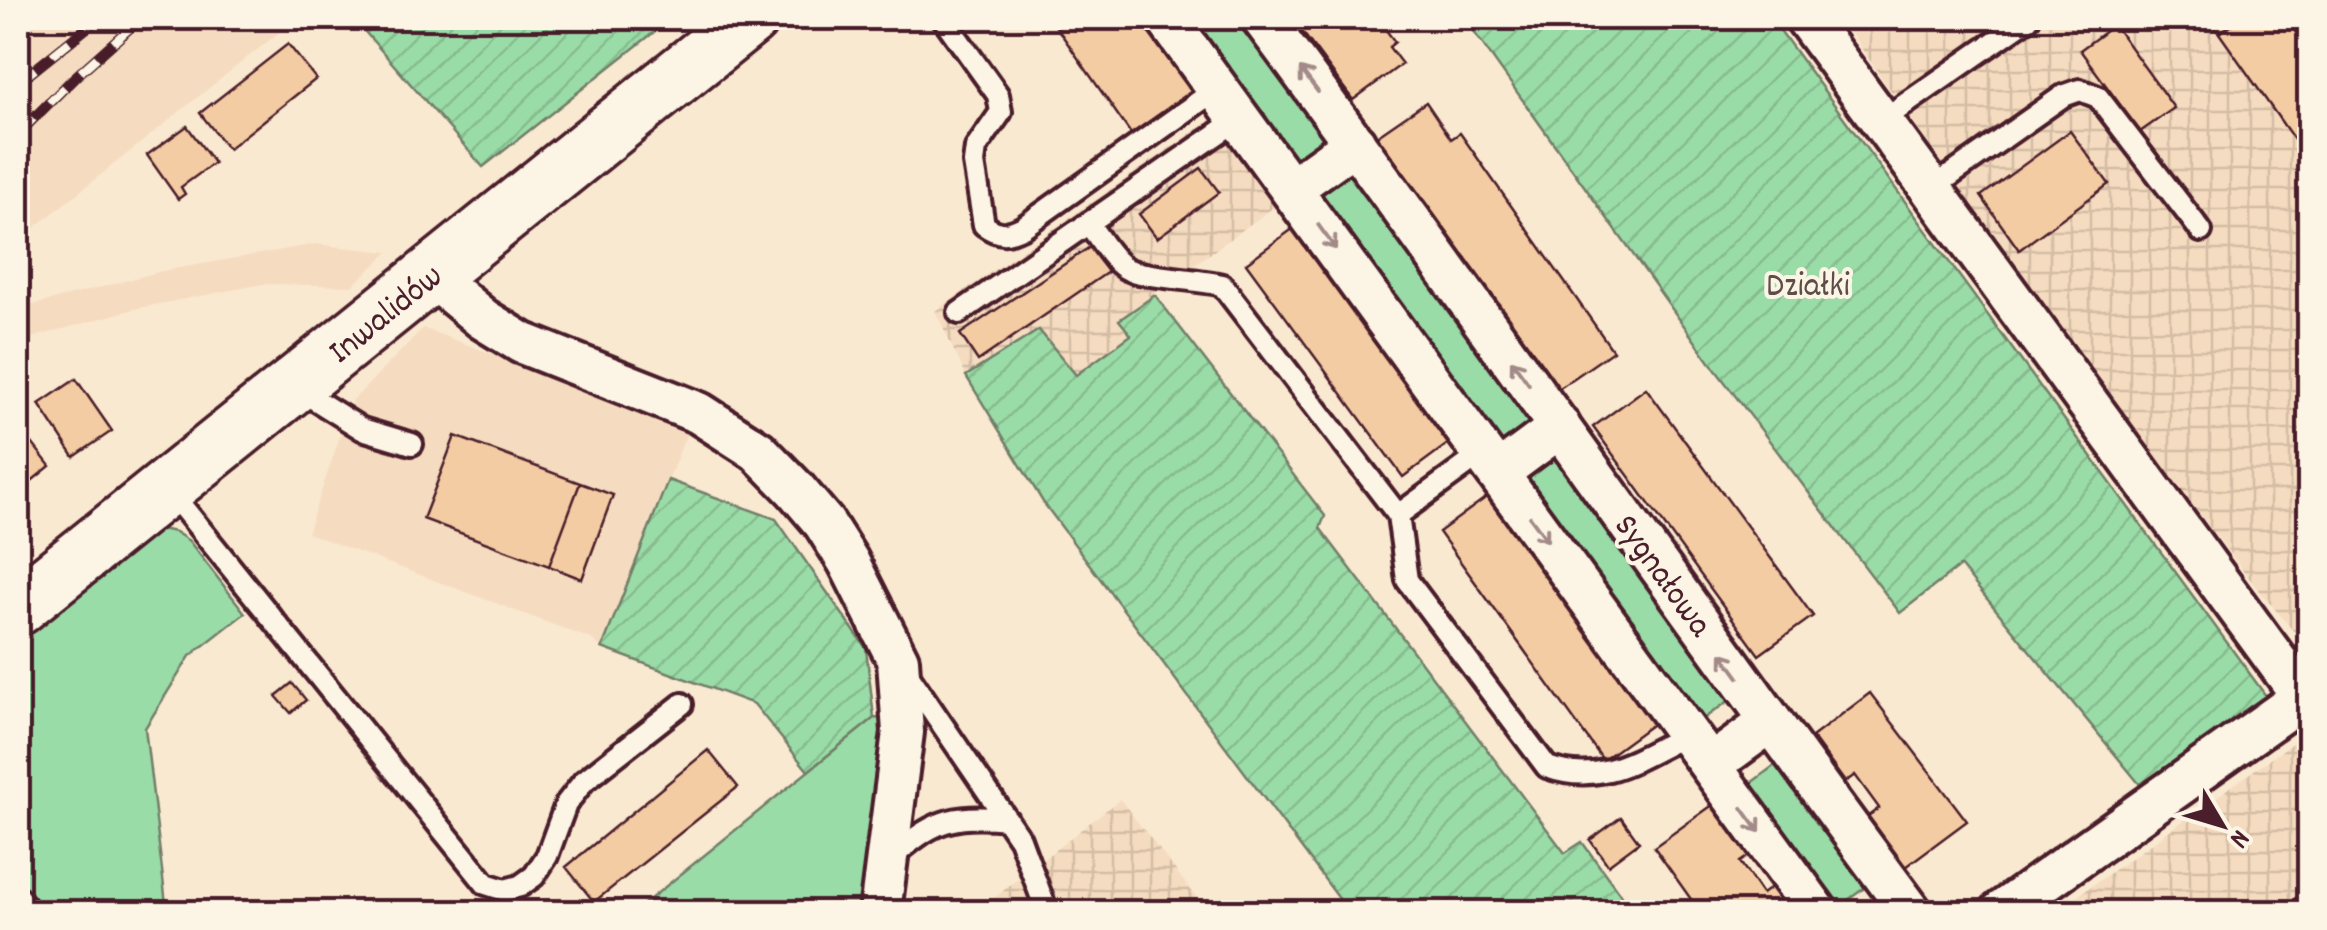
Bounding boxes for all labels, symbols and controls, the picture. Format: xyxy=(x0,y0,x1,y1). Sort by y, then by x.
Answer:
one-way arrow xyxy=(1298,67,1319,94)
one-way arrow xyxy=(1316,223,1337,251)
street label: Inwalidów xyxy=(319,254,455,378)
park label: Działki xyxy=(1766,263,1850,313)
one-way arrow xyxy=(1510,359,1531,386)
street label: Sygnałowa xyxy=(1599,505,1723,649)
one-way arrow xyxy=(1528,515,1549,542)
one-way arrow xyxy=(1719,651,1740,679)
north arrow xyxy=(2172,775,2272,875)
one-way arrow xyxy=(1740,806,1761,833)
text: N xyxy=(2218,820,2258,855)

